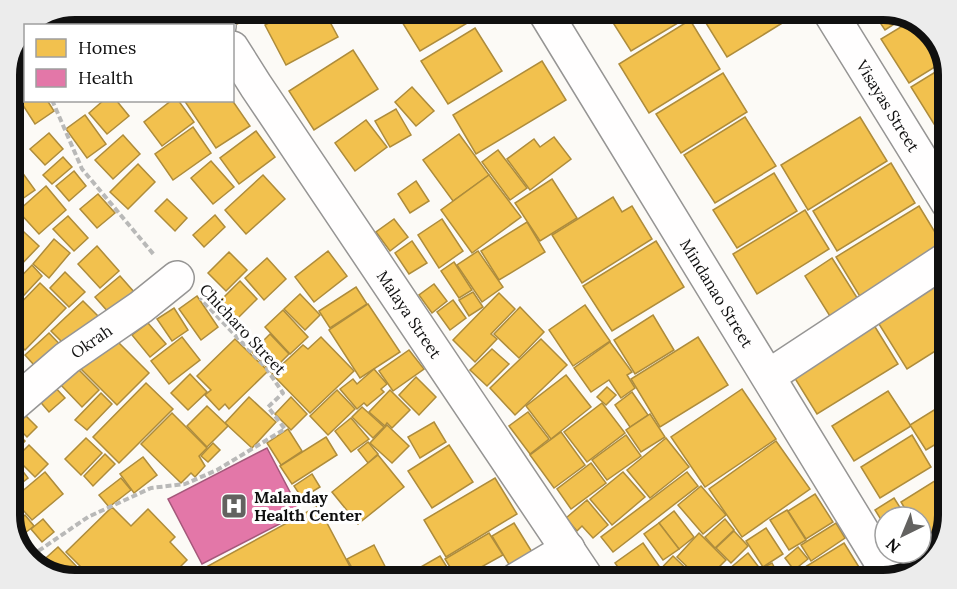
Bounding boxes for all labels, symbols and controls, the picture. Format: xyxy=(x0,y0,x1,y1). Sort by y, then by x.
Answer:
legend xyxy=(24,24,234,102)
text: Homes xyxy=(78,36,136,59)
street label: Visayas Street xyxy=(852,56,924,156)
text: Health xyxy=(78,66,134,89)
street label: Mindanao Street xyxy=(676,235,758,352)
street label: Malaya Street xyxy=(373,266,447,363)
street label: Chicharo Street xyxy=(196,279,291,379)
street label: Okrah xyxy=(67,320,116,363)
place label: Malanday Health Center xyxy=(254,487,362,525)
hospital icon: Malanday Health Center xyxy=(219,491,249,521)
north arrow xyxy=(873,505,933,565)
text: N xyxy=(881,534,904,558)

